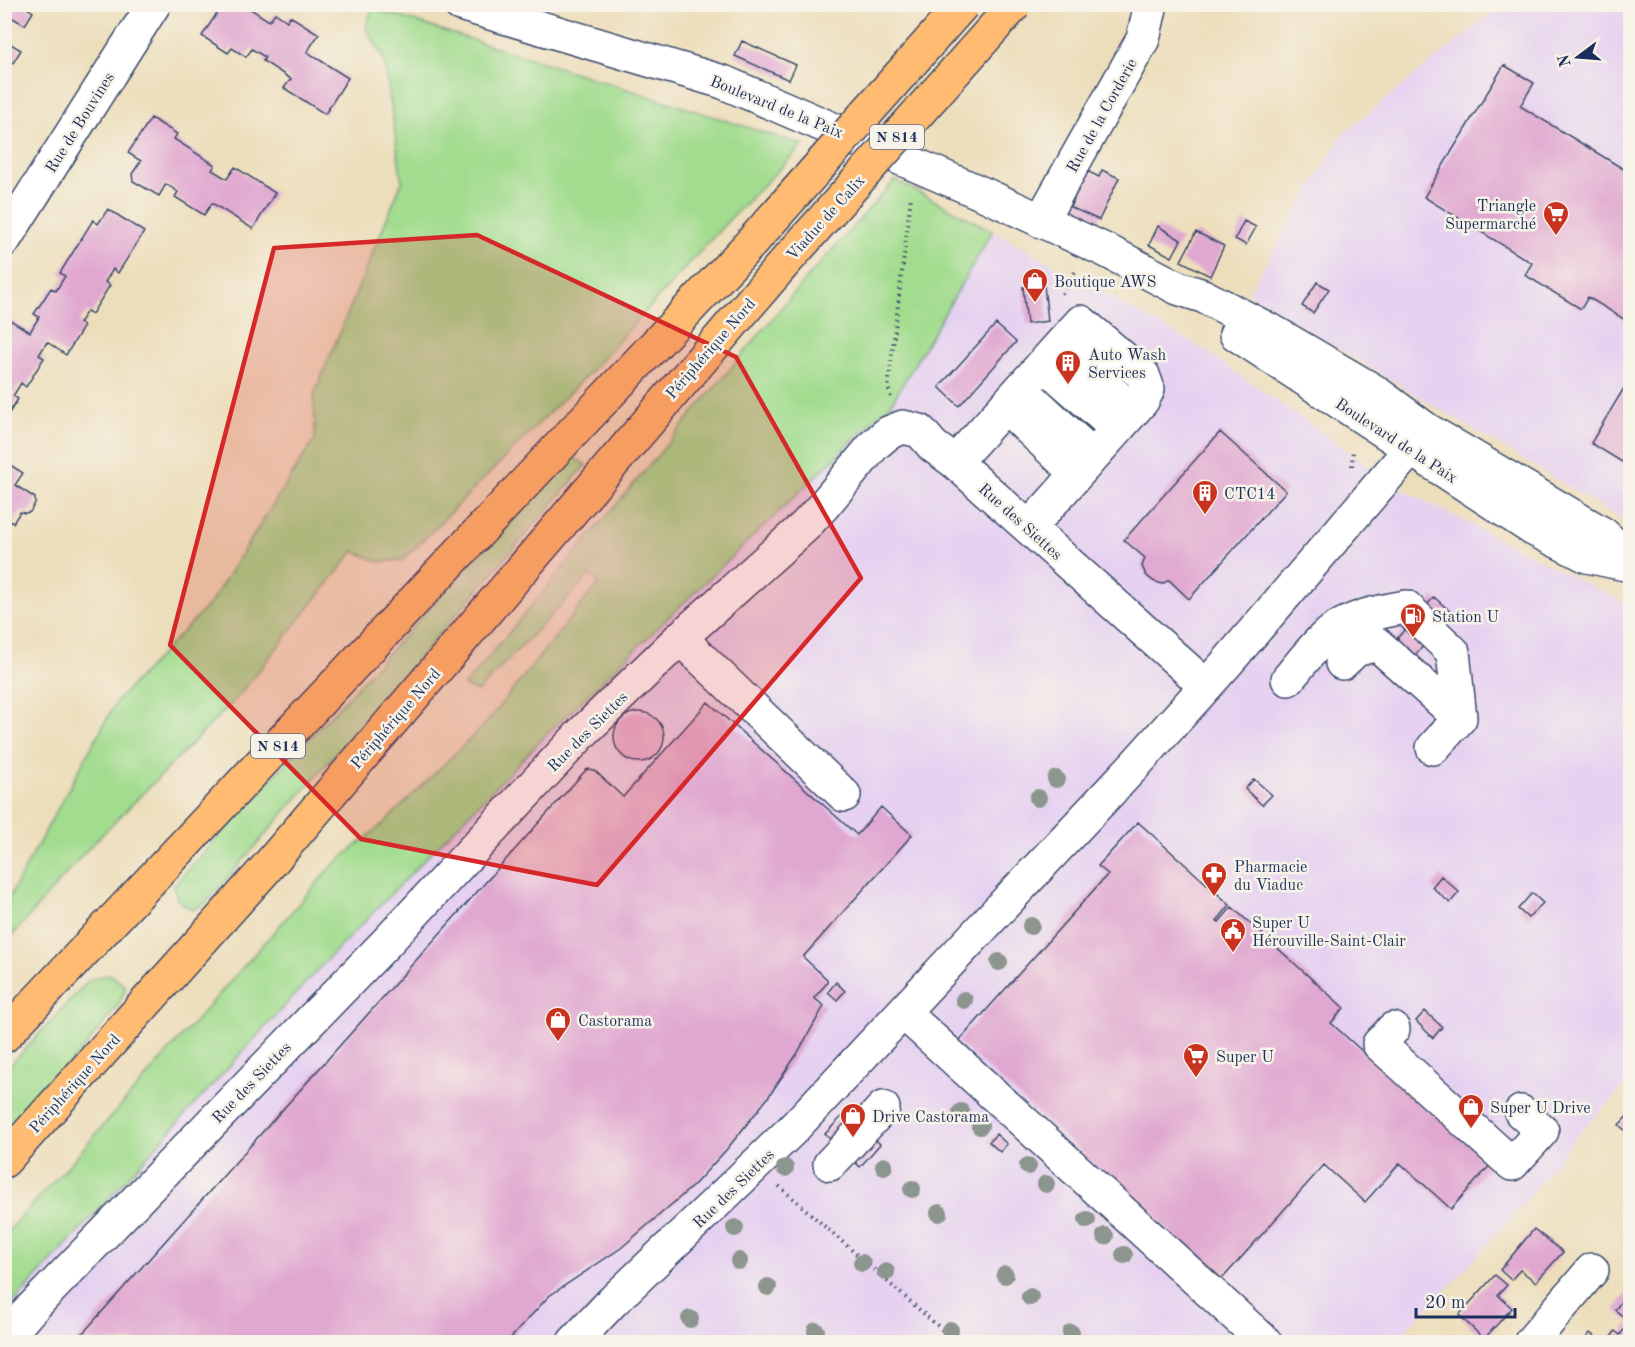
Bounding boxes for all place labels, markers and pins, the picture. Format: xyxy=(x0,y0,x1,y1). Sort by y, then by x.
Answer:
place label: Triangle Supermarché xyxy=(1445,199,1536,233)
supermarket icon: Triangle Supermarché xyxy=(1541,199,1571,237)
shop icon: Boutique AWS xyxy=(1020,266,1050,304)
place label: Boutique AWS xyxy=(1054,275,1157,291)
building icon: Auto Wash Services xyxy=(1053,348,1083,386)
place label: Auto Wash Services xyxy=(1088,348,1166,382)
building icon: CTC14 xyxy=(1190,478,1220,516)
place label: CTC14 xyxy=(1224,487,1275,503)
fuel station icon: Station U xyxy=(1398,601,1428,639)
place label: Station U xyxy=(1432,610,1499,626)
pharmacy icon: Pharmacie du Viaduc xyxy=(1199,860,1229,898)
place label: Pharmacie du Viaduc xyxy=(1234,860,1307,894)
public building icon: Super U Hérouville-Saint-Clair xyxy=(1218,916,1248,954)
place label: Super U Hérouville-Saint-Clair xyxy=(1252,916,1406,950)
shop icon: Castorama xyxy=(543,1005,573,1043)
place label: Castorama xyxy=(578,1014,652,1030)
supermarket icon: Super U xyxy=(1181,1041,1211,1079)
place label: Super U xyxy=(1216,1050,1274,1066)
shop icon: Super U Drive xyxy=(1456,1092,1486,1130)
shop icon: Drive Castorama xyxy=(838,1101,868,1139)
place label: Super U Drive xyxy=(1490,1101,1591,1117)
place label: Drive Castorama xyxy=(872,1110,989,1126)

